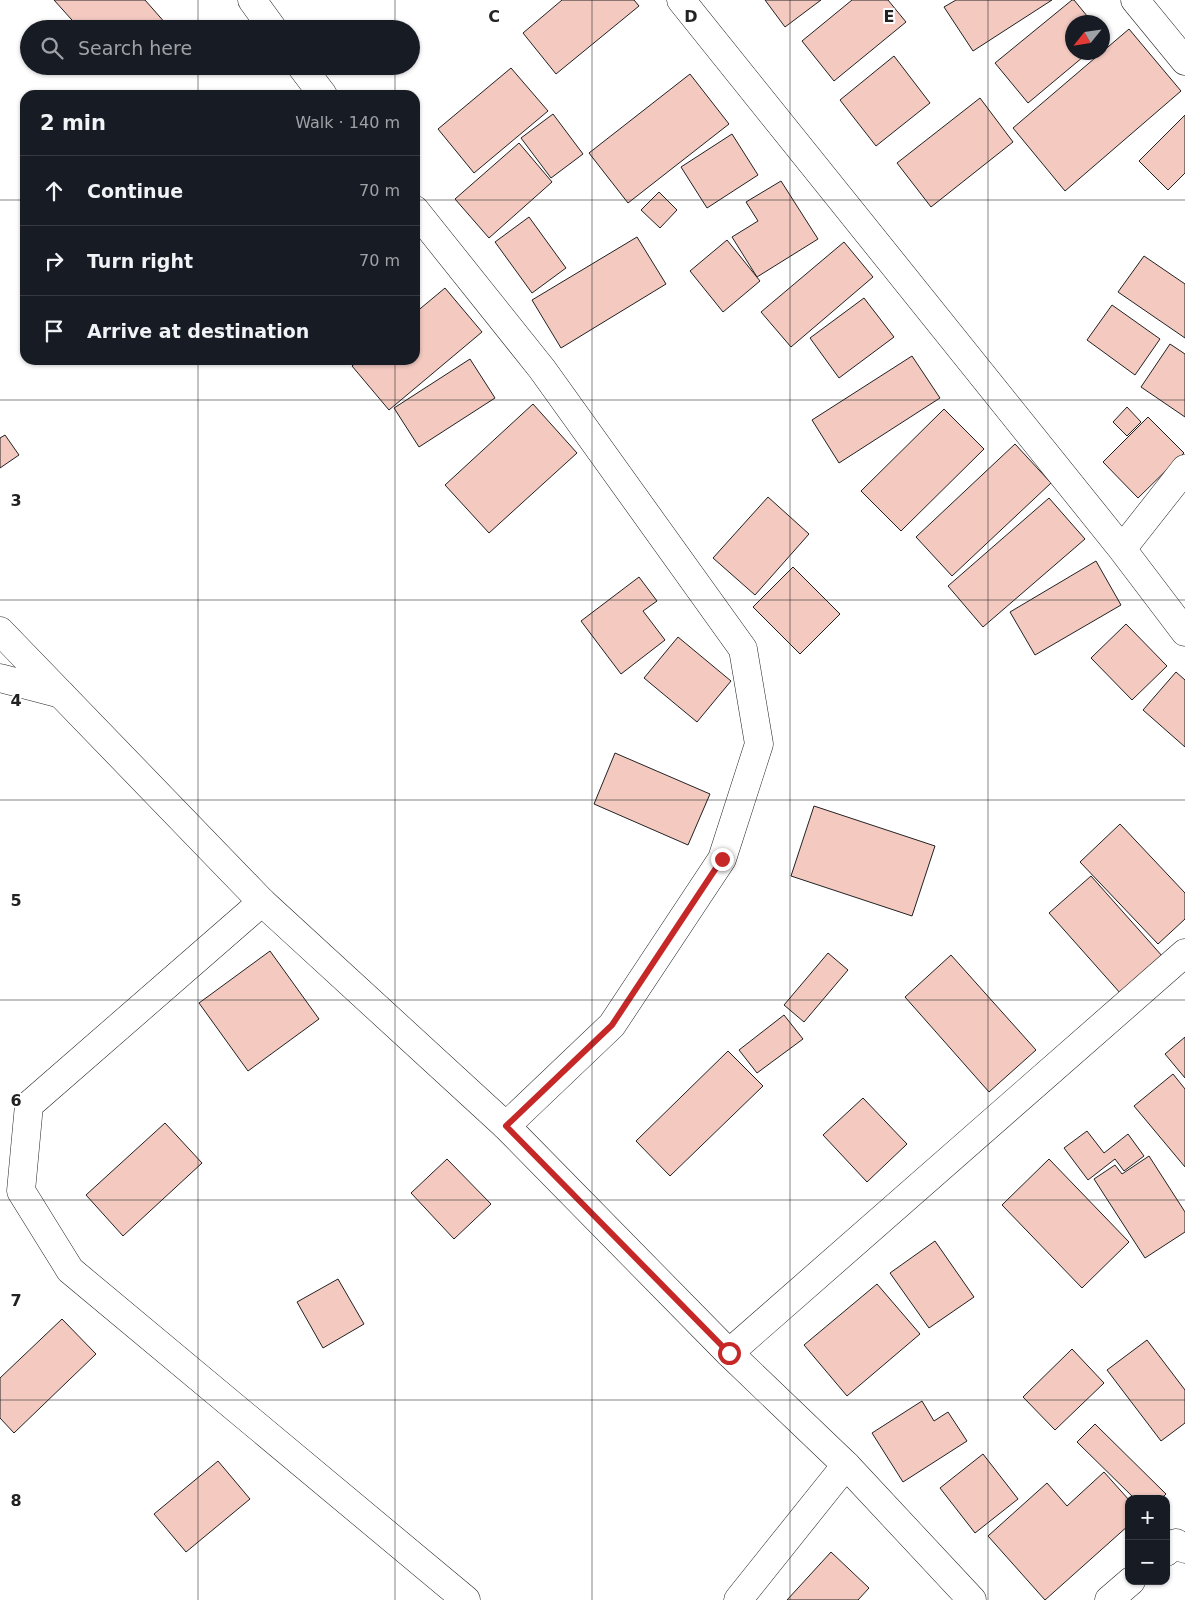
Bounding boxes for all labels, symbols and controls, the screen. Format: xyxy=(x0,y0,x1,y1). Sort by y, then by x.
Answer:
text: C xyxy=(488,7,500,26)
text: D xyxy=(684,7,698,26)
text: E xyxy=(884,7,894,26)
north arrow xyxy=(1065,15,1110,60)
search box xyxy=(20,20,420,75)
icon: search xyxy=(38,34,66,62)
text: Search here xyxy=(78,37,192,59)
text: 2 min xyxy=(40,111,106,135)
text: Walk · 140 m xyxy=(295,113,400,132)
icon: ahead xyxy=(40,177,68,205)
text: Continue xyxy=(87,180,183,202)
text: 70 m xyxy=(359,181,400,200)
icon: right xyxy=(40,247,68,275)
text: Turn right xyxy=(87,250,193,272)
text: 70 m xyxy=(359,251,400,270)
icon: arrive xyxy=(40,317,68,345)
text: Arrive at destination xyxy=(87,320,309,342)
text: 3 xyxy=(10,491,22,510)
text: 4 xyxy=(10,691,22,710)
route end xyxy=(711,848,734,871)
text: 5 xyxy=(10,891,22,910)
text: 6 xyxy=(10,1091,22,1110)
text: 7 xyxy=(10,1291,22,1310)
route start xyxy=(718,1342,741,1365)
text: 8 xyxy=(10,1491,22,1510)
map controls xyxy=(1125,1495,1170,1585)
button: + xyxy=(1125,1495,1170,1540)
button: − xyxy=(1125,1540,1170,1585)

